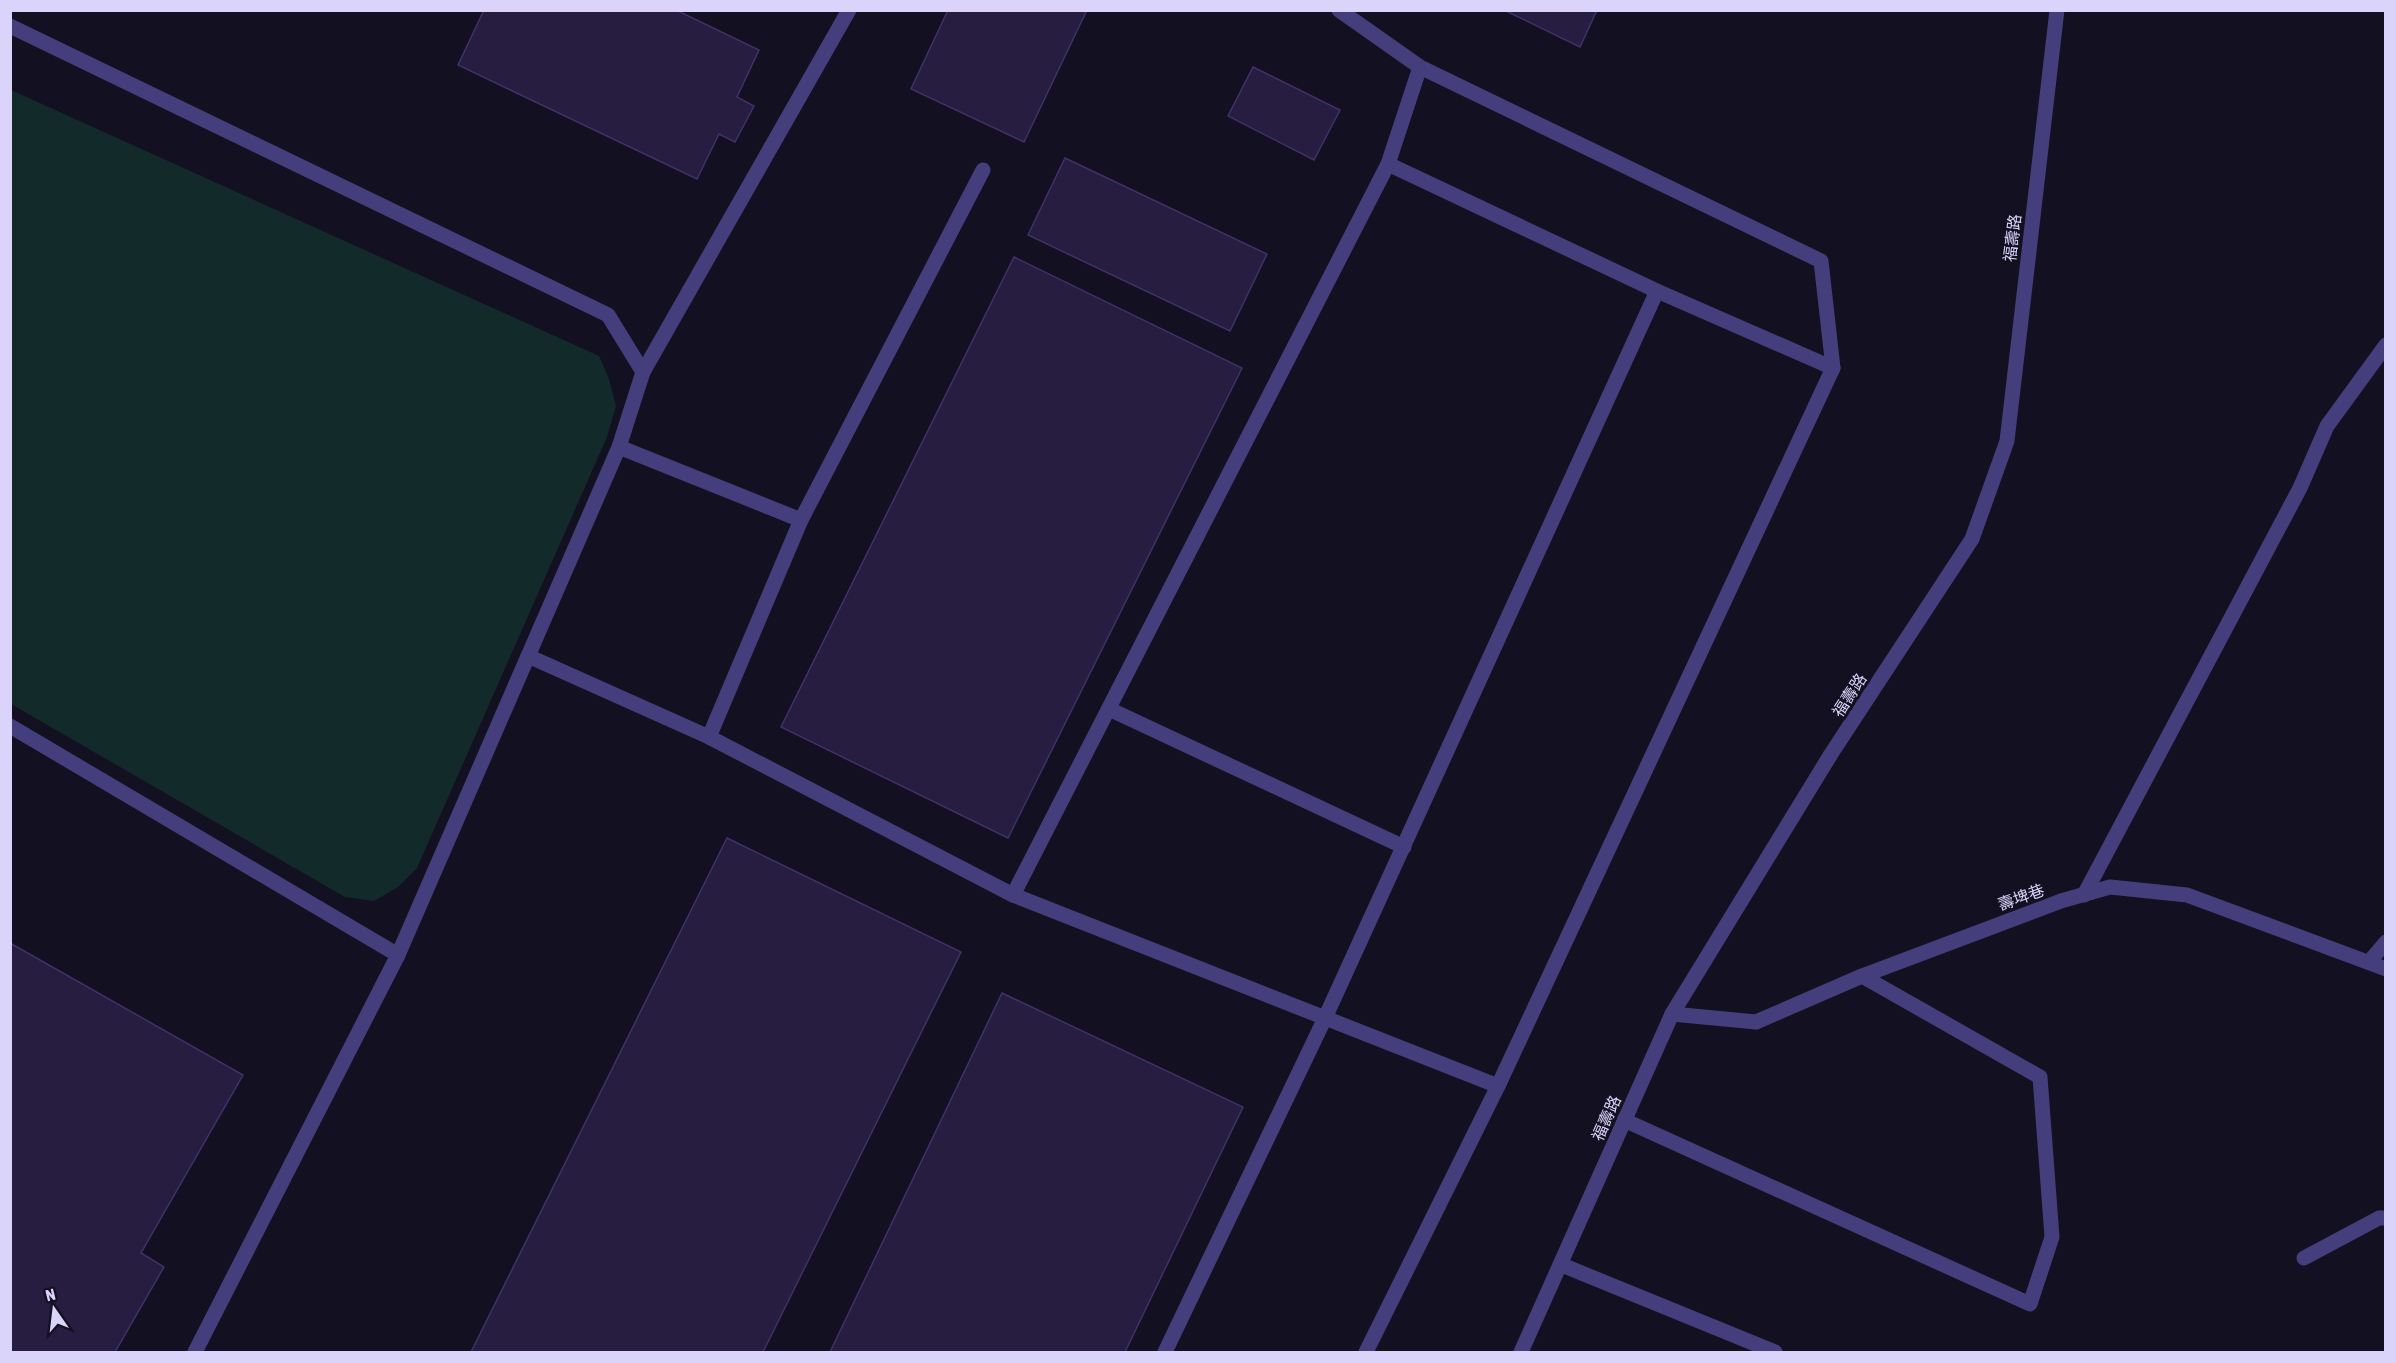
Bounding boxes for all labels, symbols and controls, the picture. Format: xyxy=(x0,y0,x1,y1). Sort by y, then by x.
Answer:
street label: 福壽路 xyxy=(2000,213,2024,263)
street label: 福壽路 xyxy=(1828,670,1870,720)
street label: 壽埤巷 xyxy=(1995,880,2047,914)
street label: 福壽路 xyxy=(1588,1092,1624,1144)
north arrow xyxy=(24,1279,84,1339)
text: N xyxy=(44,1285,57,1304)

